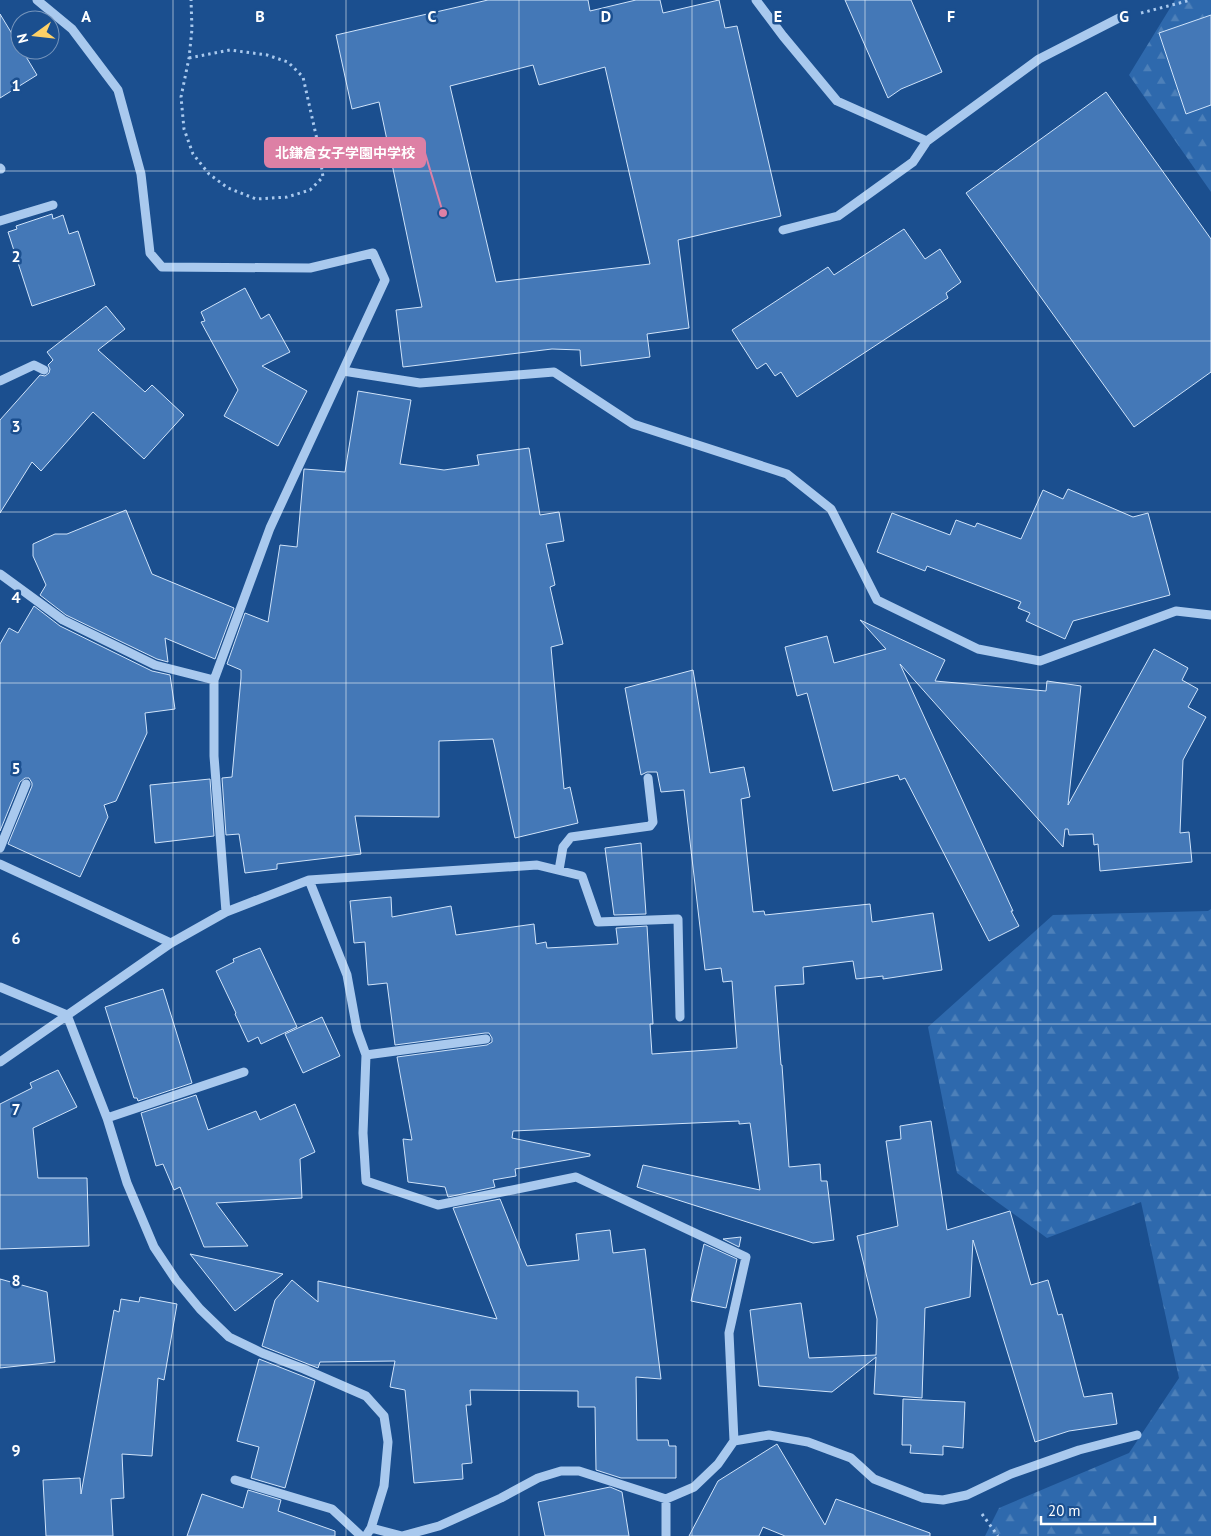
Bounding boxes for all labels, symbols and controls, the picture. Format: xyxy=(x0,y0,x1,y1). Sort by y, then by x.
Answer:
text: A xyxy=(81,6,91,26)
text: B xyxy=(255,6,265,26)
text: C xyxy=(428,6,437,26)
text: D xyxy=(601,6,611,26)
text: E xyxy=(774,6,782,26)
text: F xyxy=(947,6,955,26)
text: G xyxy=(1119,6,1129,26)
north arrow xyxy=(10,10,60,60)
text: N xyxy=(13,32,32,45)
text: 1 xyxy=(11,75,21,95)
callout: 北鎌倉女子学園中学校 xyxy=(265,138,425,167)
text: 北鎌倉女子学園中学校 xyxy=(275,144,415,162)
text: 2 xyxy=(11,246,21,266)
text: 3 xyxy=(11,416,21,436)
text: 4 xyxy=(11,587,21,607)
text: 5 xyxy=(11,758,21,778)
text: 6 xyxy=(11,928,21,948)
text: 7 xyxy=(11,1099,21,1119)
text: 8 xyxy=(11,1270,21,1290)
text: 9 xyxy=(11,1440,21,1460)
scale bar xyxy=(1041,1494,1155,1526)
text: 20 m xyxy=(1048,1501,1081,1520)

